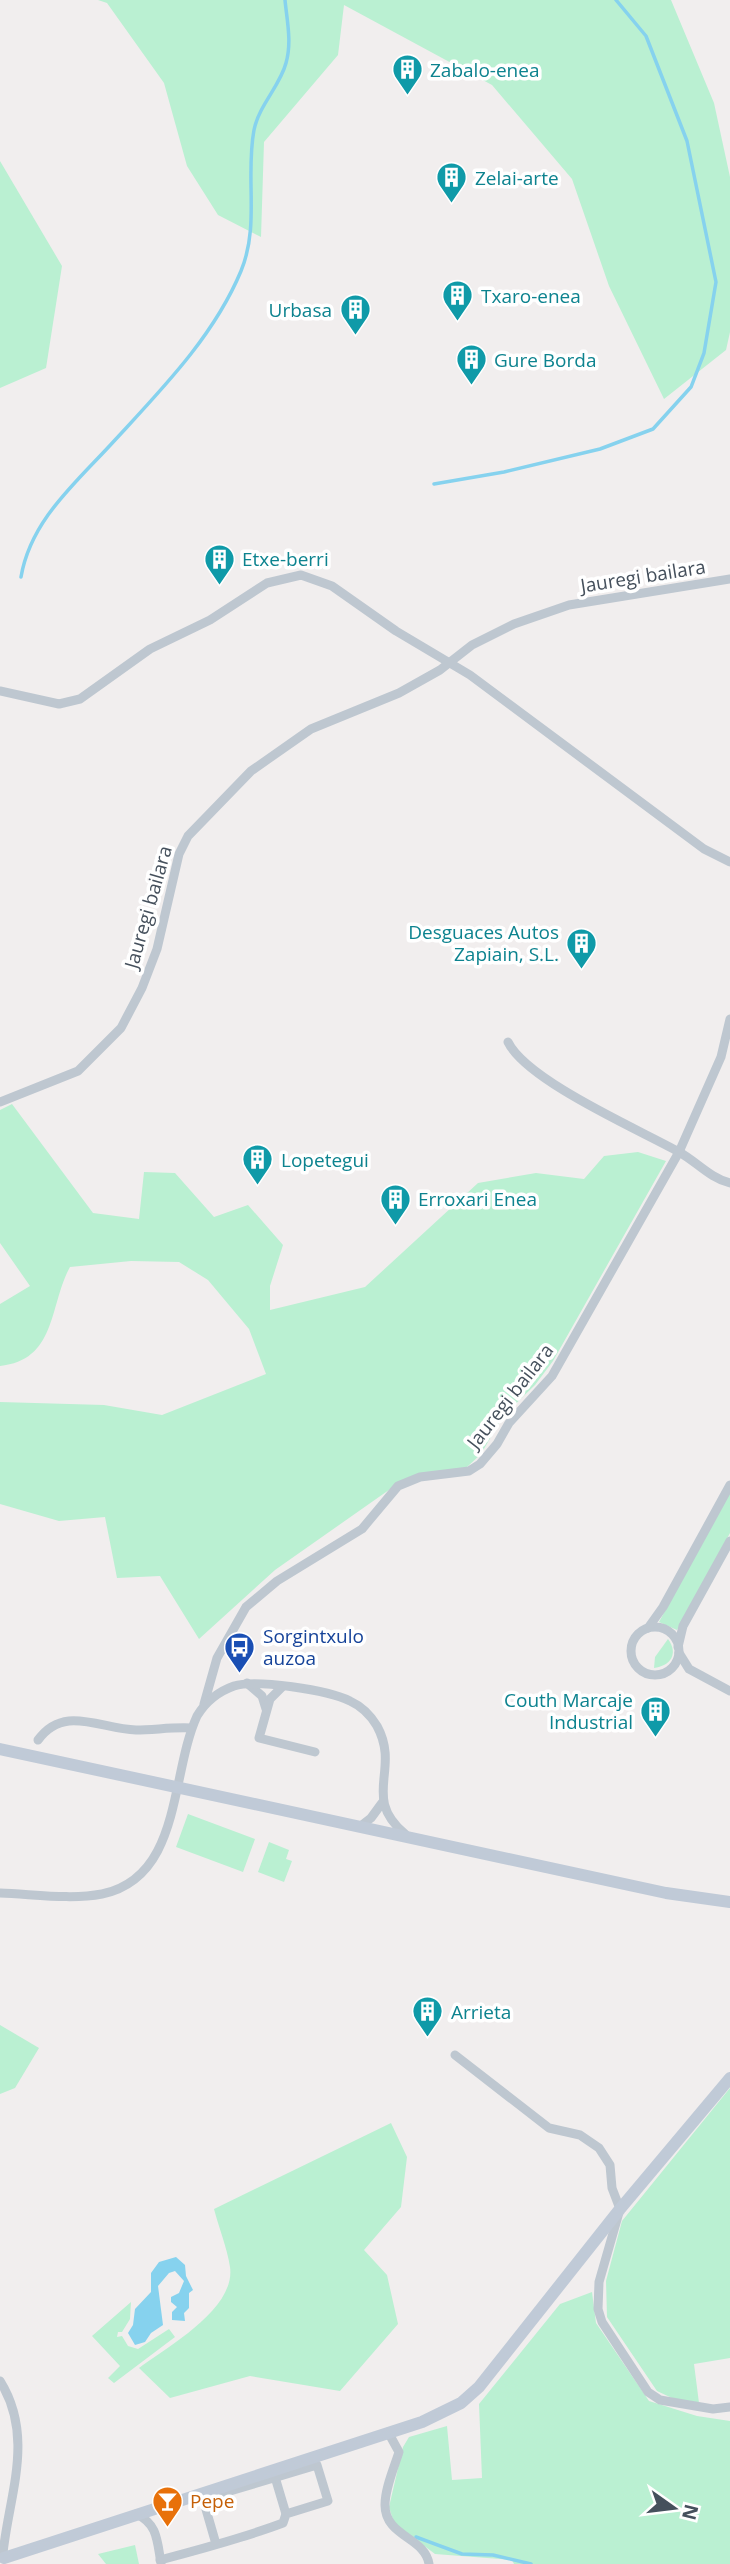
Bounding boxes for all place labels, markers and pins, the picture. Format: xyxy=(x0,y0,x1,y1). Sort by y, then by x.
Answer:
building icon: Zabalo-enea xyxy=(390,53,424,97)
place label: Zabalo-enea xyxy=(430,57,540,83)
building icon: Zelai-arte xyxy=(435,161,469,205)
place label: Zelai-arte xyxy=(475,165,559,191)
building icon: Txaro-enea xyxy=(441,279,475,323)
place label: Txaro-enea xyxy=(481,283,581,309)
building icon: Urbasa xyxy=(338,293,372,337)
place label: Urbasa xyxy=(269,297,332,323)
building icon: Gure Borda xyxy=(454,343,488,387)
place label: Gure Borda xyxy=(494,347,597,373)
building icon: Etxe-berri xyxy=(202,542,236,586)
place label: Etxe-berri xyxy=(242,546,329,572)
place label: Desguaces Autos Zapiain, S.L. xyxy=(408,919,559,967)
building icon: Desguaces Autos Zapiain, S.L. xyxy=(565,926,599,970)
building icon: Lopetegui xyxy=(241,1143,275,1187)
place label: Lopetegui xyxy=(281,1147,369,1173)
building icon: Erroxari Enea xyxy=(378,1182,412,1226)
place label: Erroxari Enea xyxy=(418,1186,537,1212)
place label: Sorgintxulo auzoa xyxy=(263,1623,364,1671)
bus stop icon: Sorgintxulo auzoa xyxy=(223,1630,257,1674)
place label: Couth Marcaje Industrial xyxy=(504,1687,633,1735)
building icon: Couth Marcaje Industrial xyxy=(639,1694,673,1738)
building icon: Arrieta xyxy=(411,1995,445,2039)
place label: Arrieta xyxy=(451,1999,511,2025)
bar icon: Pepe xyxy=(150,2484,184,2528)
place label: Pepe xyxy=(190,2488,234,2514)

